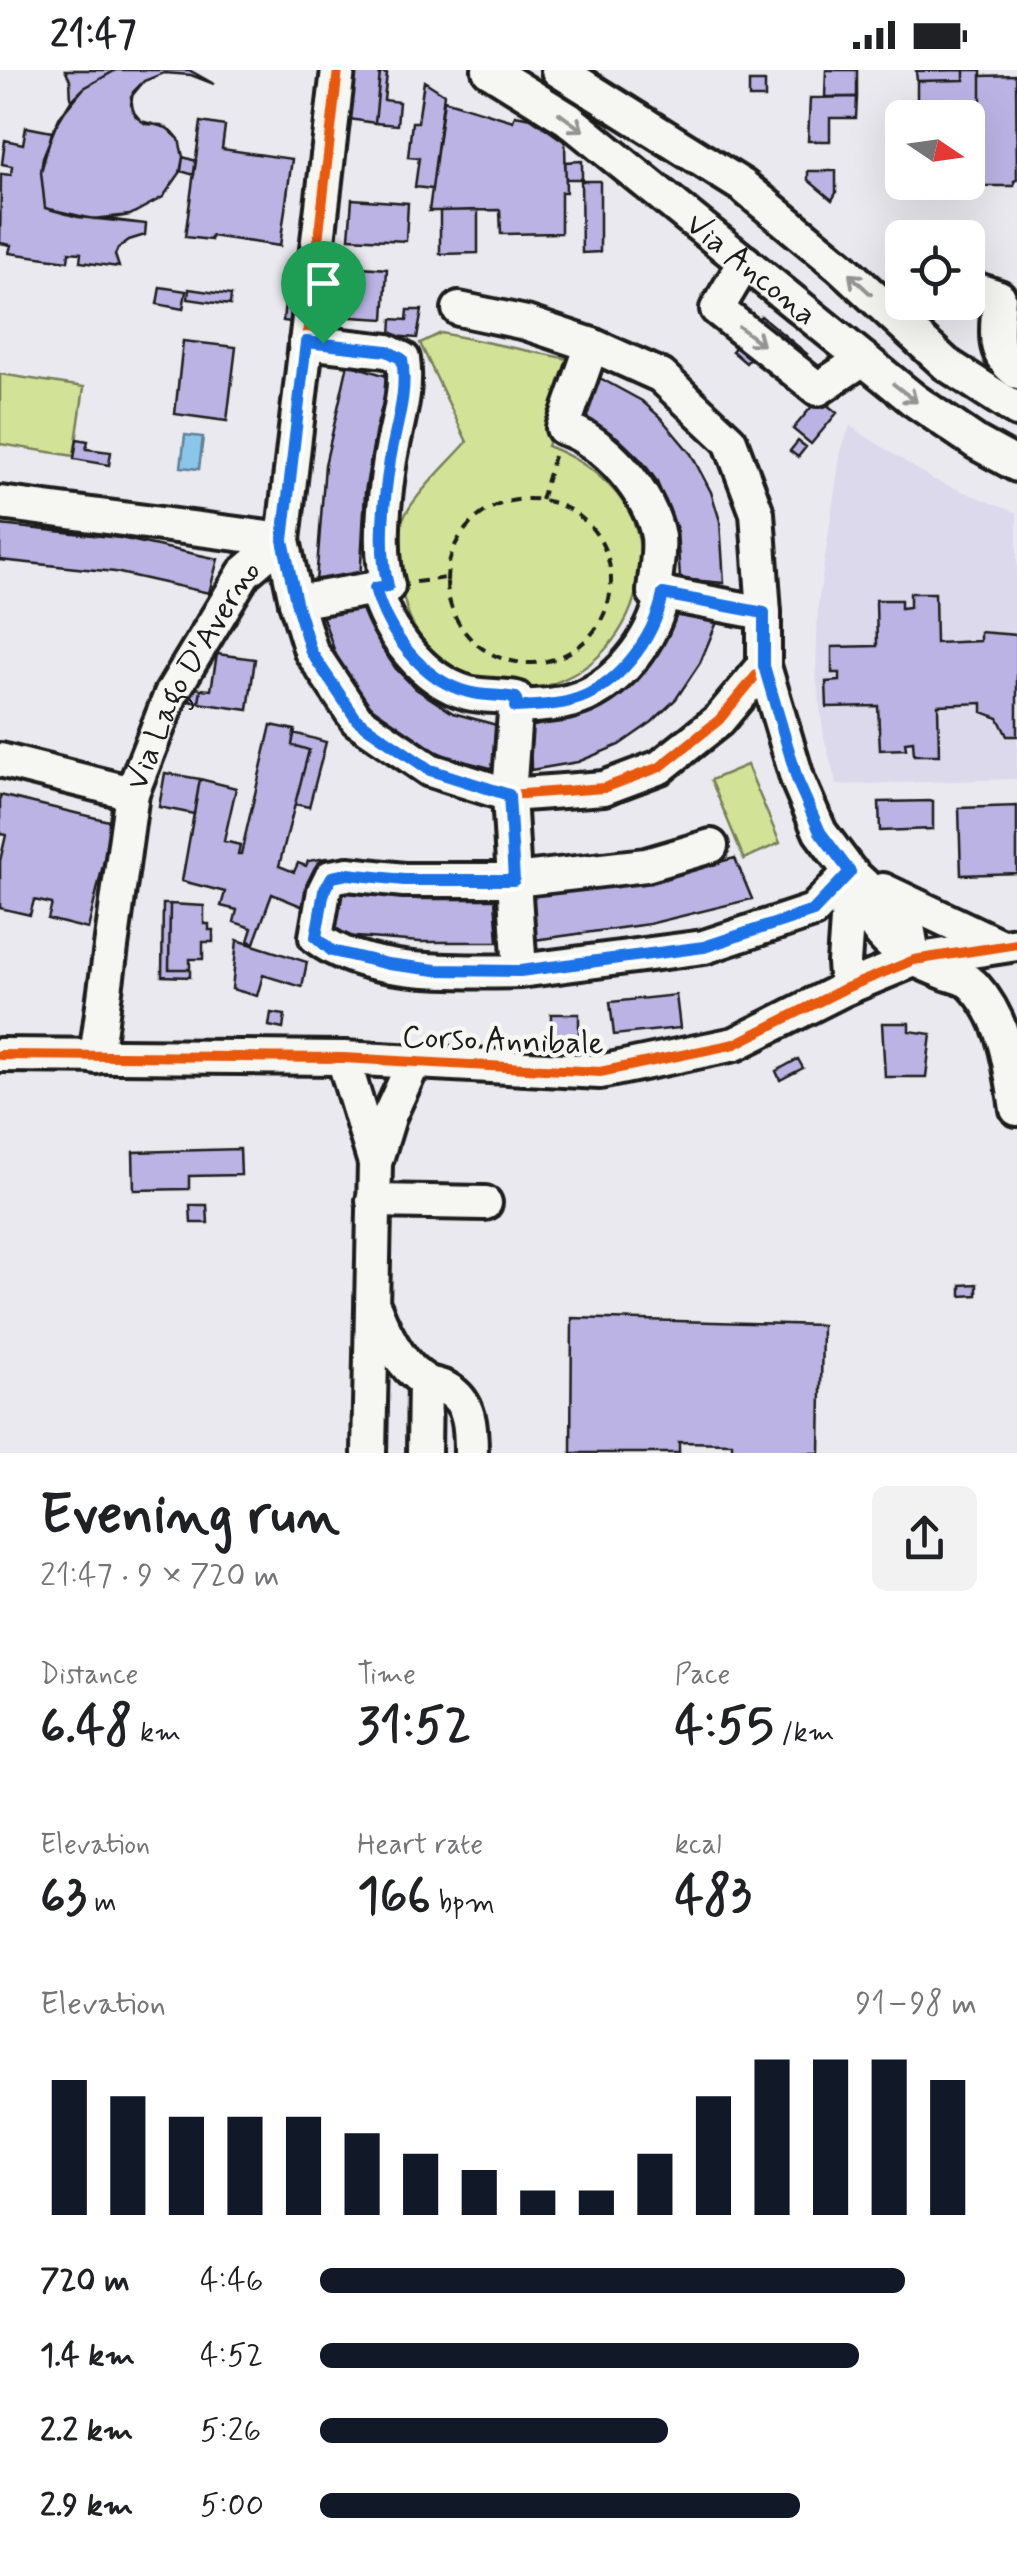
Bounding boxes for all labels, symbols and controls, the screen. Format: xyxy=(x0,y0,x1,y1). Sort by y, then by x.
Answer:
text: 21:47 xyxy=(50,11,136,60)
north arrow xyxy=(885,100,985,200)
map controls xyxy=(885,100,985,320)
one-way arrow xyxy=(557,112,584,133)
street label: Via Ancona xyxy=(676,204,825,336)
button: locate xyxy=(885,220,985,320)
pin xyxy=(281,241,366,344)
icon: arrive xyxy=(296,256,351,311)
one-way arrow xyxy=(848,272,872,296)
one-way arrow xyxy=(737,325,764,346)
one-way arrow xyxy=(891,382,918,403)
street label: Via Lago D'Averno xyxy=(116,550,269,796)
street label: Corso Annibale xyxy=(401,1016,605,1066)
text: Evening run xyxy=(40,1481,340,1553)
button: share xyxy=(872,1486,977,1591)
text: 21:47 · 9 × 720 m xyxy=(40,1555,280,1597)
text: Distance xyxy=(40,1657,138,1694)
text: Time xyxy=(357,1657,416,1694)
text: Pace xyxy=(675,1657,730,1694)
text: 6.48 xyxy=(40,1694,133,1760)
text: 31:52 xyxy=(357,1694,471,1760)
text: 4:55 xyxy=(675,1694,774,1760)
text: km xyxy=(133,1715,181,1752)
text: /km xyxy=(774,1715,834,1752)
text: Elevation xyxy=(40,1827,150,1864)
text: Heart rate xyxy=(357,1827,483,1864)
text: kcal xyxy=(675,1827,722,1864)
text: 63 xyxy=(40,1864,87,1930)
text: 166 xyxy=(357,1864,431,1930)
text: 483 xyxy=(675,1864,752,1930)
text: m xyxy=(87,1885,117,1922)
text: bpm xyxy=(431,1885,495,1922)
text: Elevation xyxy=(40,1983,166,2025)
text: 91–98 m xyxy=(856,1983,977,2025)
text: 720 m xyxy=(40,2260,130,2302)
text: 4:46 xyxy=(200,2260,264,2302)
text: 1.4 km xyxy=(40,2335,135,2377)
text: 4:52 xyxy=(200,2335,263,2377)
text: 2.2 km xyxy=(40,2410,133,2452)
text: 5:26 xyxy=(200,2410,261,2452)
text: 2.9 km xyxy=(40,2485,133,2527)
text: 5:00 xyxy=(200,2485,264,2527)

